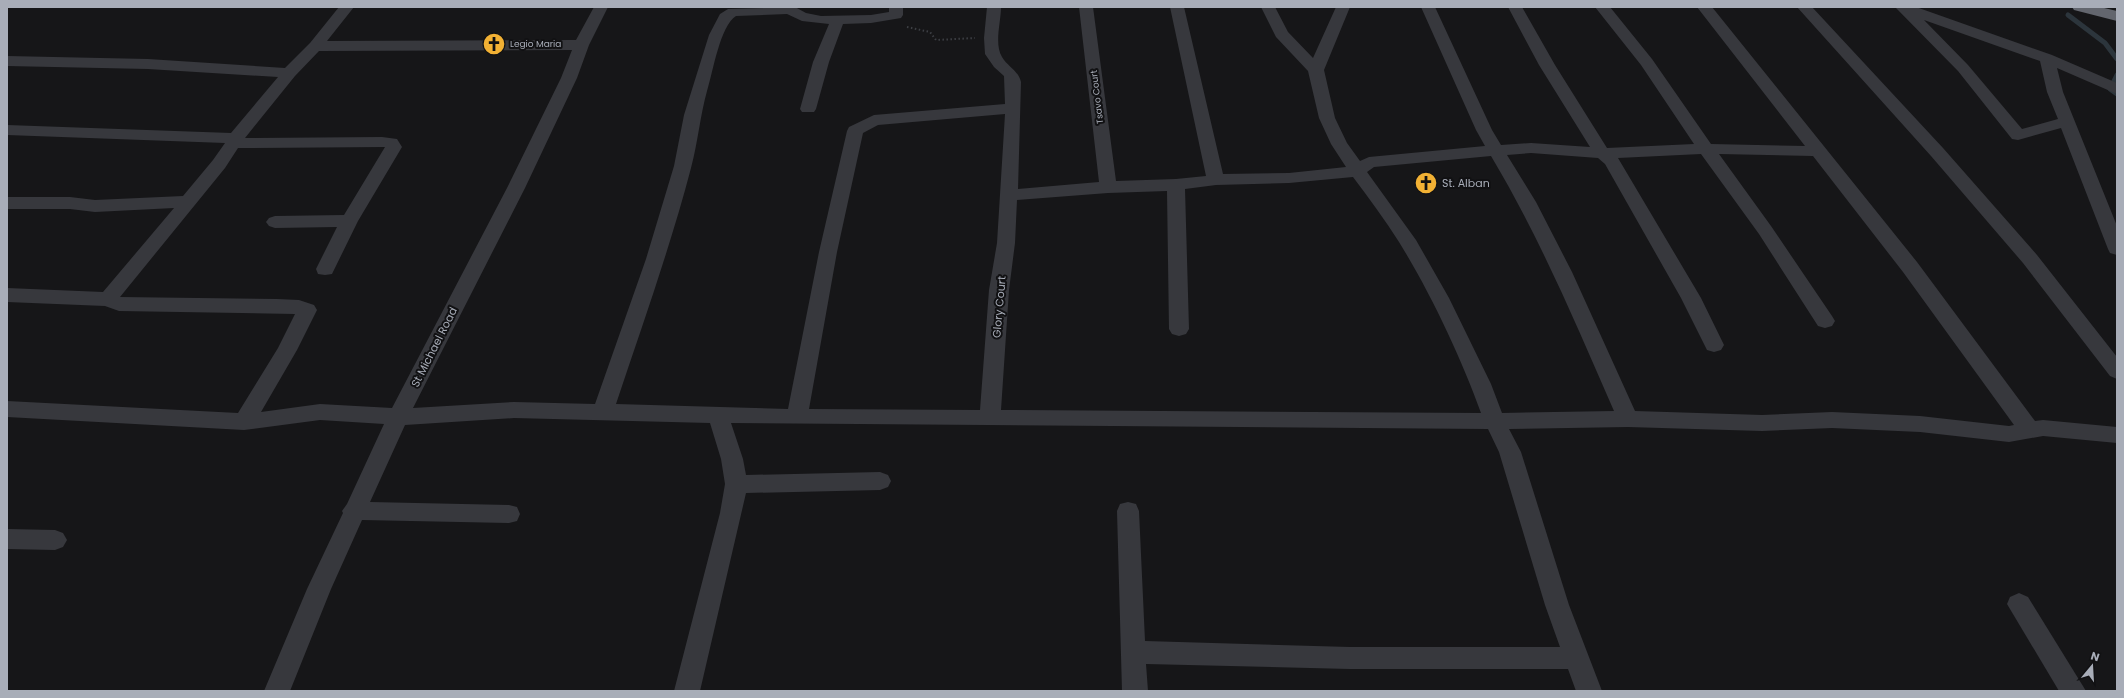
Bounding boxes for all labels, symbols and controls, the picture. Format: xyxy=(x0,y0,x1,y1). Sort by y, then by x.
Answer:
church icon: Legio Maria xyxy=(481,31,507,57)
place label: Legio Maria xyxy=(510,38,561,50)
street label: Tsavo Court xyxy=(1088,69,1106,125)
church icon: St. Alban xyxy=(1413,170,1439,196)
place label: St. Alban xyxy=(1442,175,1490,191)
street label: Glory Court xyxy=(988,275,1010,339)
street label: St Michael Road xyxy=(407,304,461,390)
north arrow xyxy=(2072,646,2112,686)
text: N xyxy=(2089,648,2102,665)

